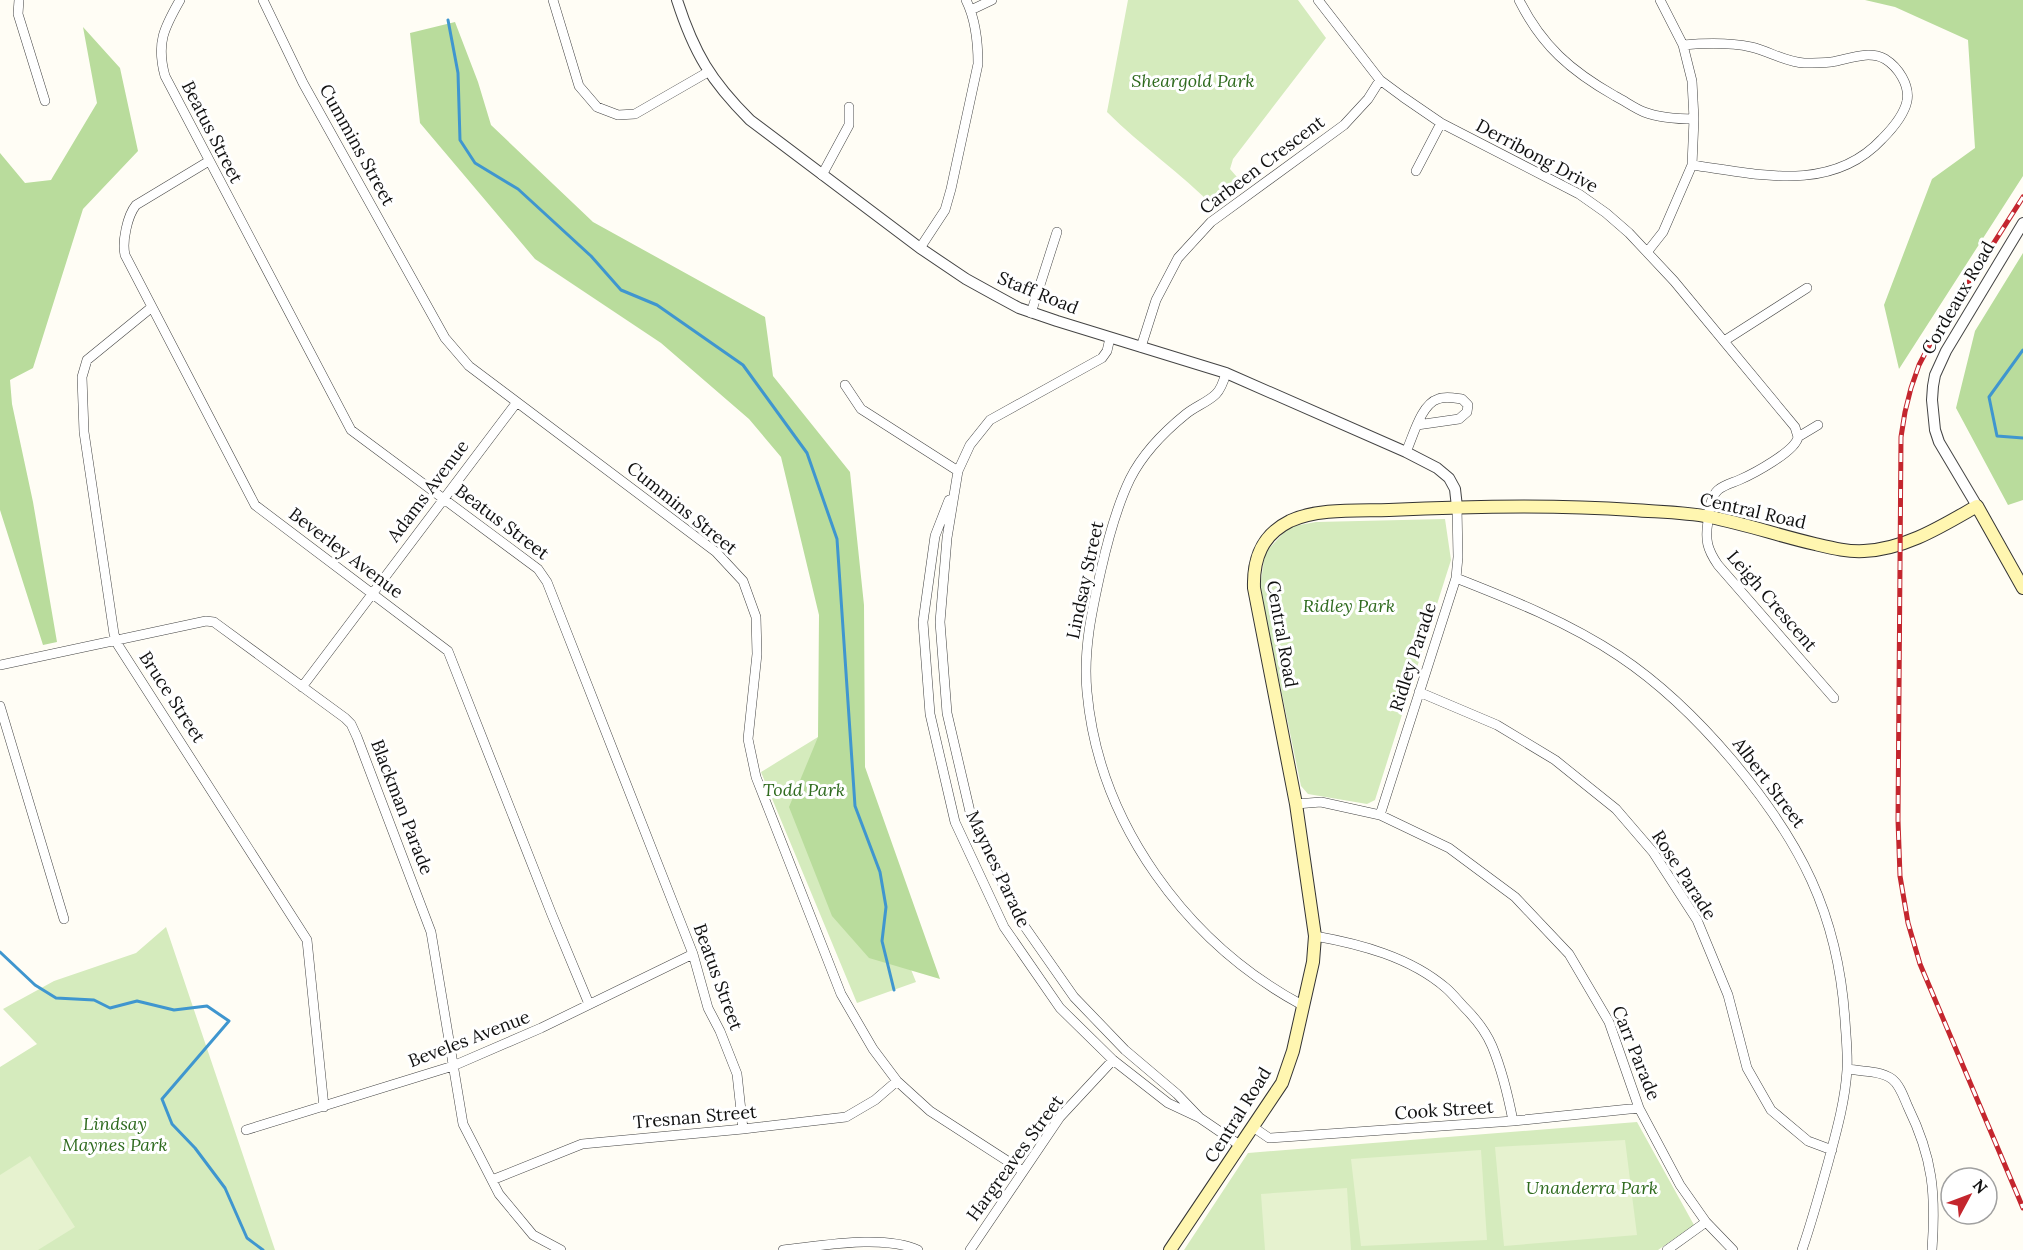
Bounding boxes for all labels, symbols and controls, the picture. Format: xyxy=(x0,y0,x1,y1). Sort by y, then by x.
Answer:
park label: Sheargold Park xyxy=(1131,69,1255,92)
street label: Beatus Street xyxy=(177,77,248,187)
street label: Cummins Street xyxy=(315,80,400,210)
street label: Carbeen Crescent xyxy=(1195,110,1329,219)
street label: Derribong Drive xyxy=(1472,114,1603,198)
street label: Cordeaux Road xyxy=(1916,237,1999,359)
street label: Staff Road xyxy=(994,266,1082,319)
street label: Adams Avenue xyxy=(381,435,474,547)
street label: Cummins Street xyxy=(622,456,742,559)
street label: Beatus Street xyxy=(451,479,554,564)
street label: Central Road xyxy=(1698,487,1809,534)
street label: Beverley Avenue xyxy=(285,502,408,603)
street label: Lindsay Street xyxy=(1061,519,1108,641)
street label: Leigh Crescent xyxy=(1722,545,1823,656)
street label: Central Road xyxy=(1262,579,1303,690)
park label: Ridley Park xyxy=(1303,594,1395,617)
street label: Ridley Parade xyxy=(1384,599,1441,714)
street label: Bruce Street xyxy=(134,647,211,747)
street label: Albert Street xyxy=(1727,732,1811,832)
street label: Blackman Parade xyxy=(366,736,439,878)
park label: Todd Park xyxy=(763,778,845,801)
street label: Maynes Parade xyxy=(961,807,1036,931)
street label: Rose Parade xyxy=(1647,826,1722,924)
street label: Beatus Street xyxy=(689,920,748,1033)
street label: Carr Parade xyxy=(1607,1002,1666,1104)
street label: Beveles Avenue xyxy=(405,1005,533,1072)
street label: Central Road xyxy=(1199,1062,1276,1167)
street label: Hargreaves Street xyxy=(961,1090,1068,1225)
street label: Cook Street xyxy=(1394,1095,1494,1124)
street label: Tresnan Street xyxy=(632,1100,758,1133)
park label: Lindsay Maynes Park xyxy=(62,1112,168,1156)
north arrow xyxy=(1939,1166,1999,1226)
text: N xyxy=(1969,1175,1992,1197)
park label: Unanderra Park xyxy=(1526,1176,1658,1199)

